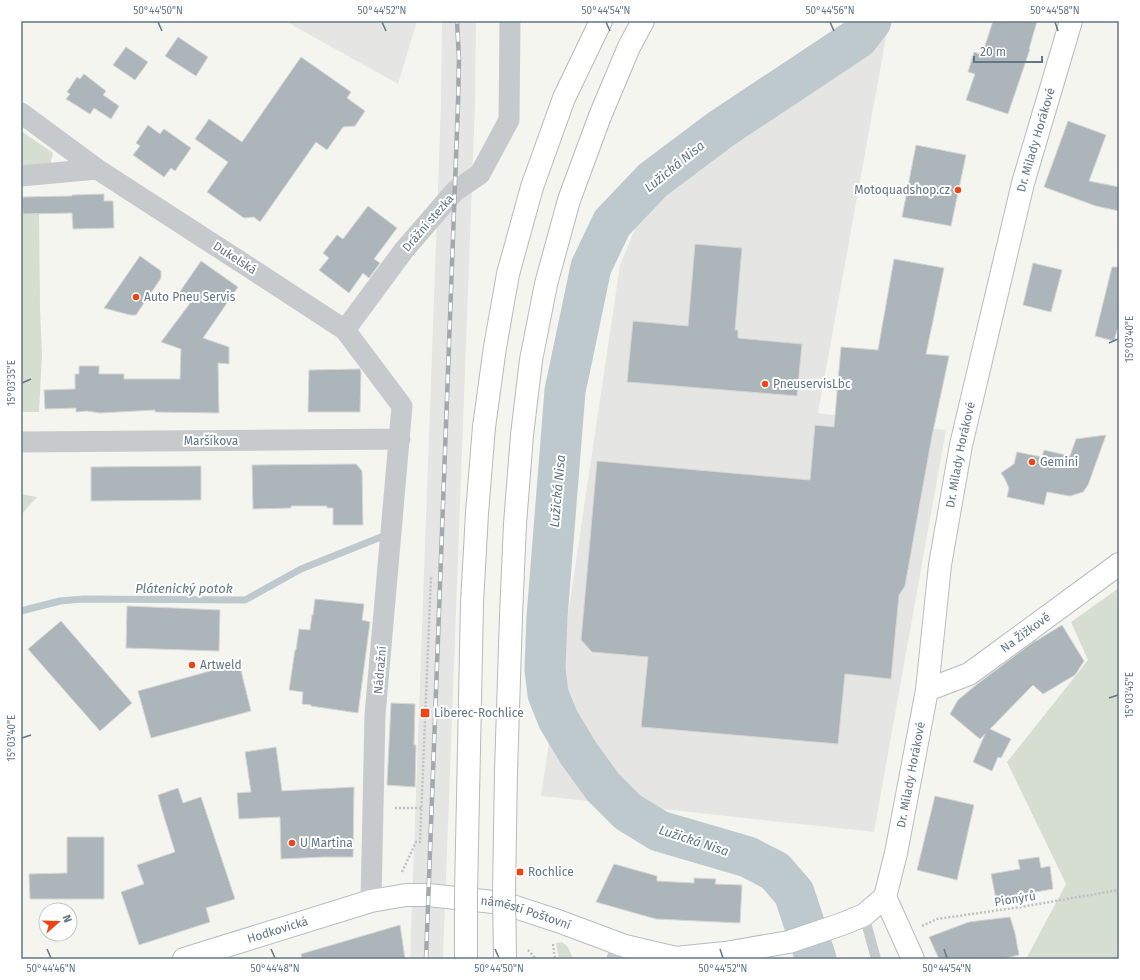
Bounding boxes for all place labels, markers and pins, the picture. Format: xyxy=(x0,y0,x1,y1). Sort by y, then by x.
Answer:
place label: Motoquadshop.cz xyxy=(854,183,950,197)
marker: Motoquadshop.cz xyxy=(953,185,963,195)
place label: Auto Pneu Servis xyxy=(144,290,236,304)
marker: Auto Pneu Servis xyxy=(131,292,141,302)
place label: PneuservisLbc xyxy=(773,377,851,391)
marker: PneuservisLbc xyxy=(760,379,770,389)
place label: Gemini xyxy=(1040,455,1078,469)
marker: Gemini xyxy=(1027,457,1037,467)
place label: Artweld xyxy=(200,658,242,672)
marker: Artweld xyxy=(187,660,197,670)
place label: Liberec-Rochlice xyxy=(434,706,524,720)
marker: Liberec-Rochlice xyxy=(419,707,431,719)
place label: U Martina xyxy=(300,836,353,850)
marker: U Martina xyxy=(287,838,297,848)
place label: Rochlice xyxy=(528,865,574,879)
marker: Rochlice xyxy=(515,867,525,877)

